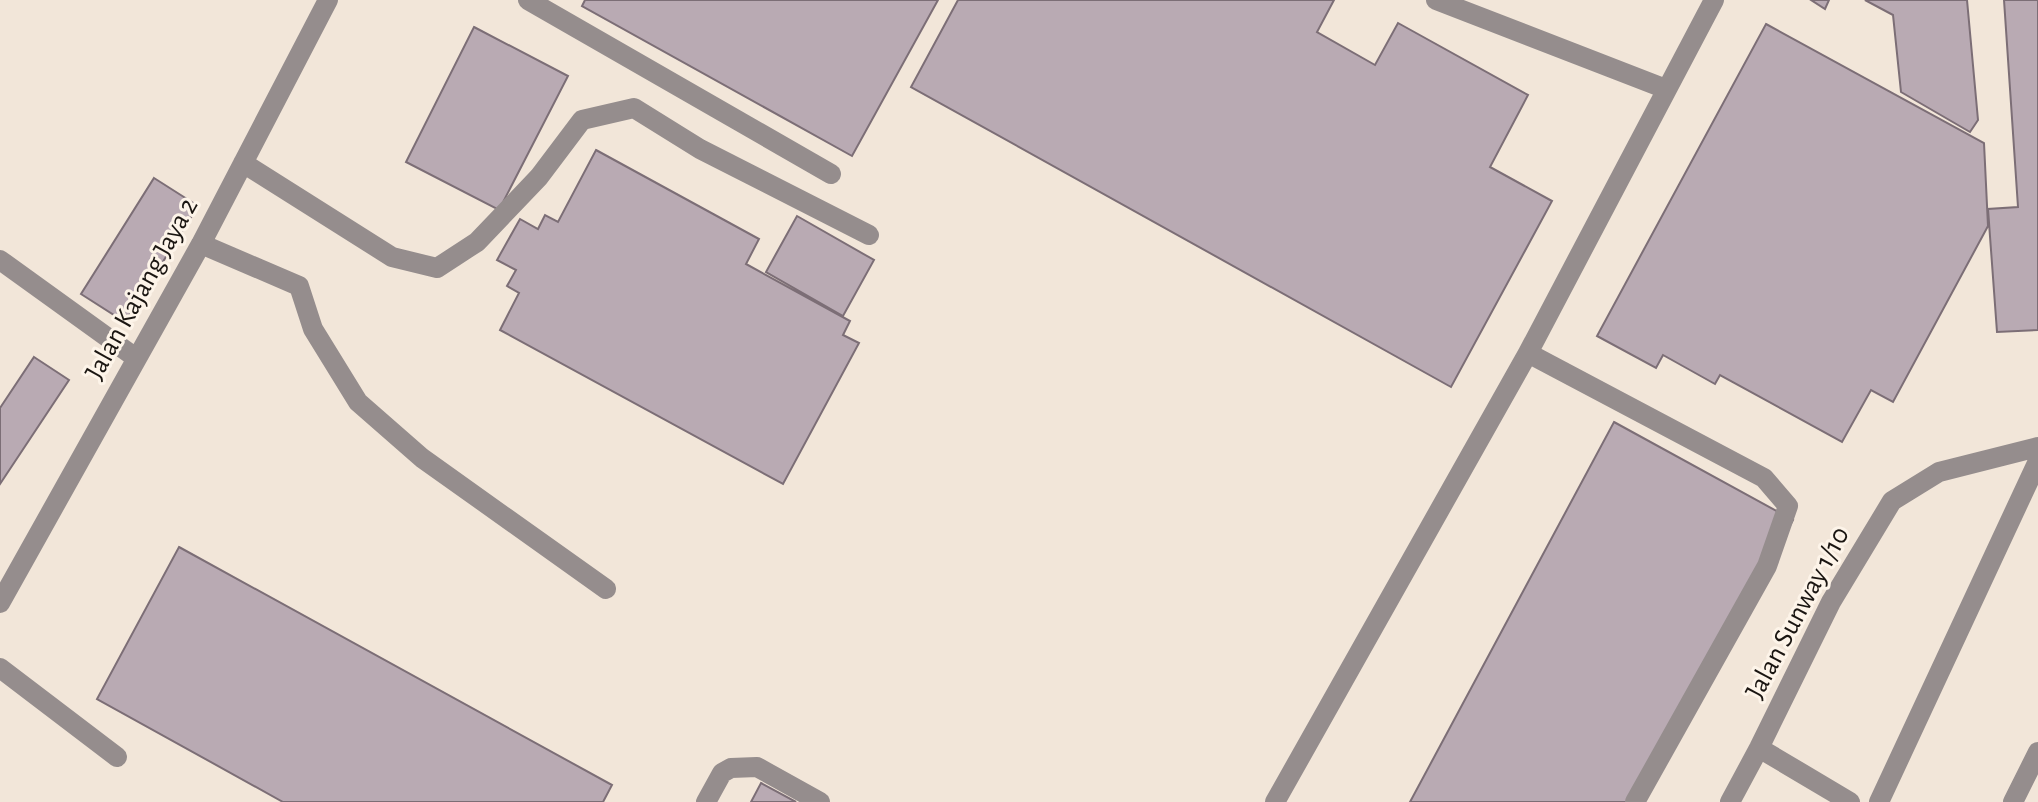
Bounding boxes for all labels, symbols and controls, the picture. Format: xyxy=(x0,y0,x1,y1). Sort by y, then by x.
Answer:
street label: Jalan Kajang Jaya 2 xyxy=(81,193,203,385)
street label: Jalan Sunway 1/10 xyxy=(1741,522,1855,704)

